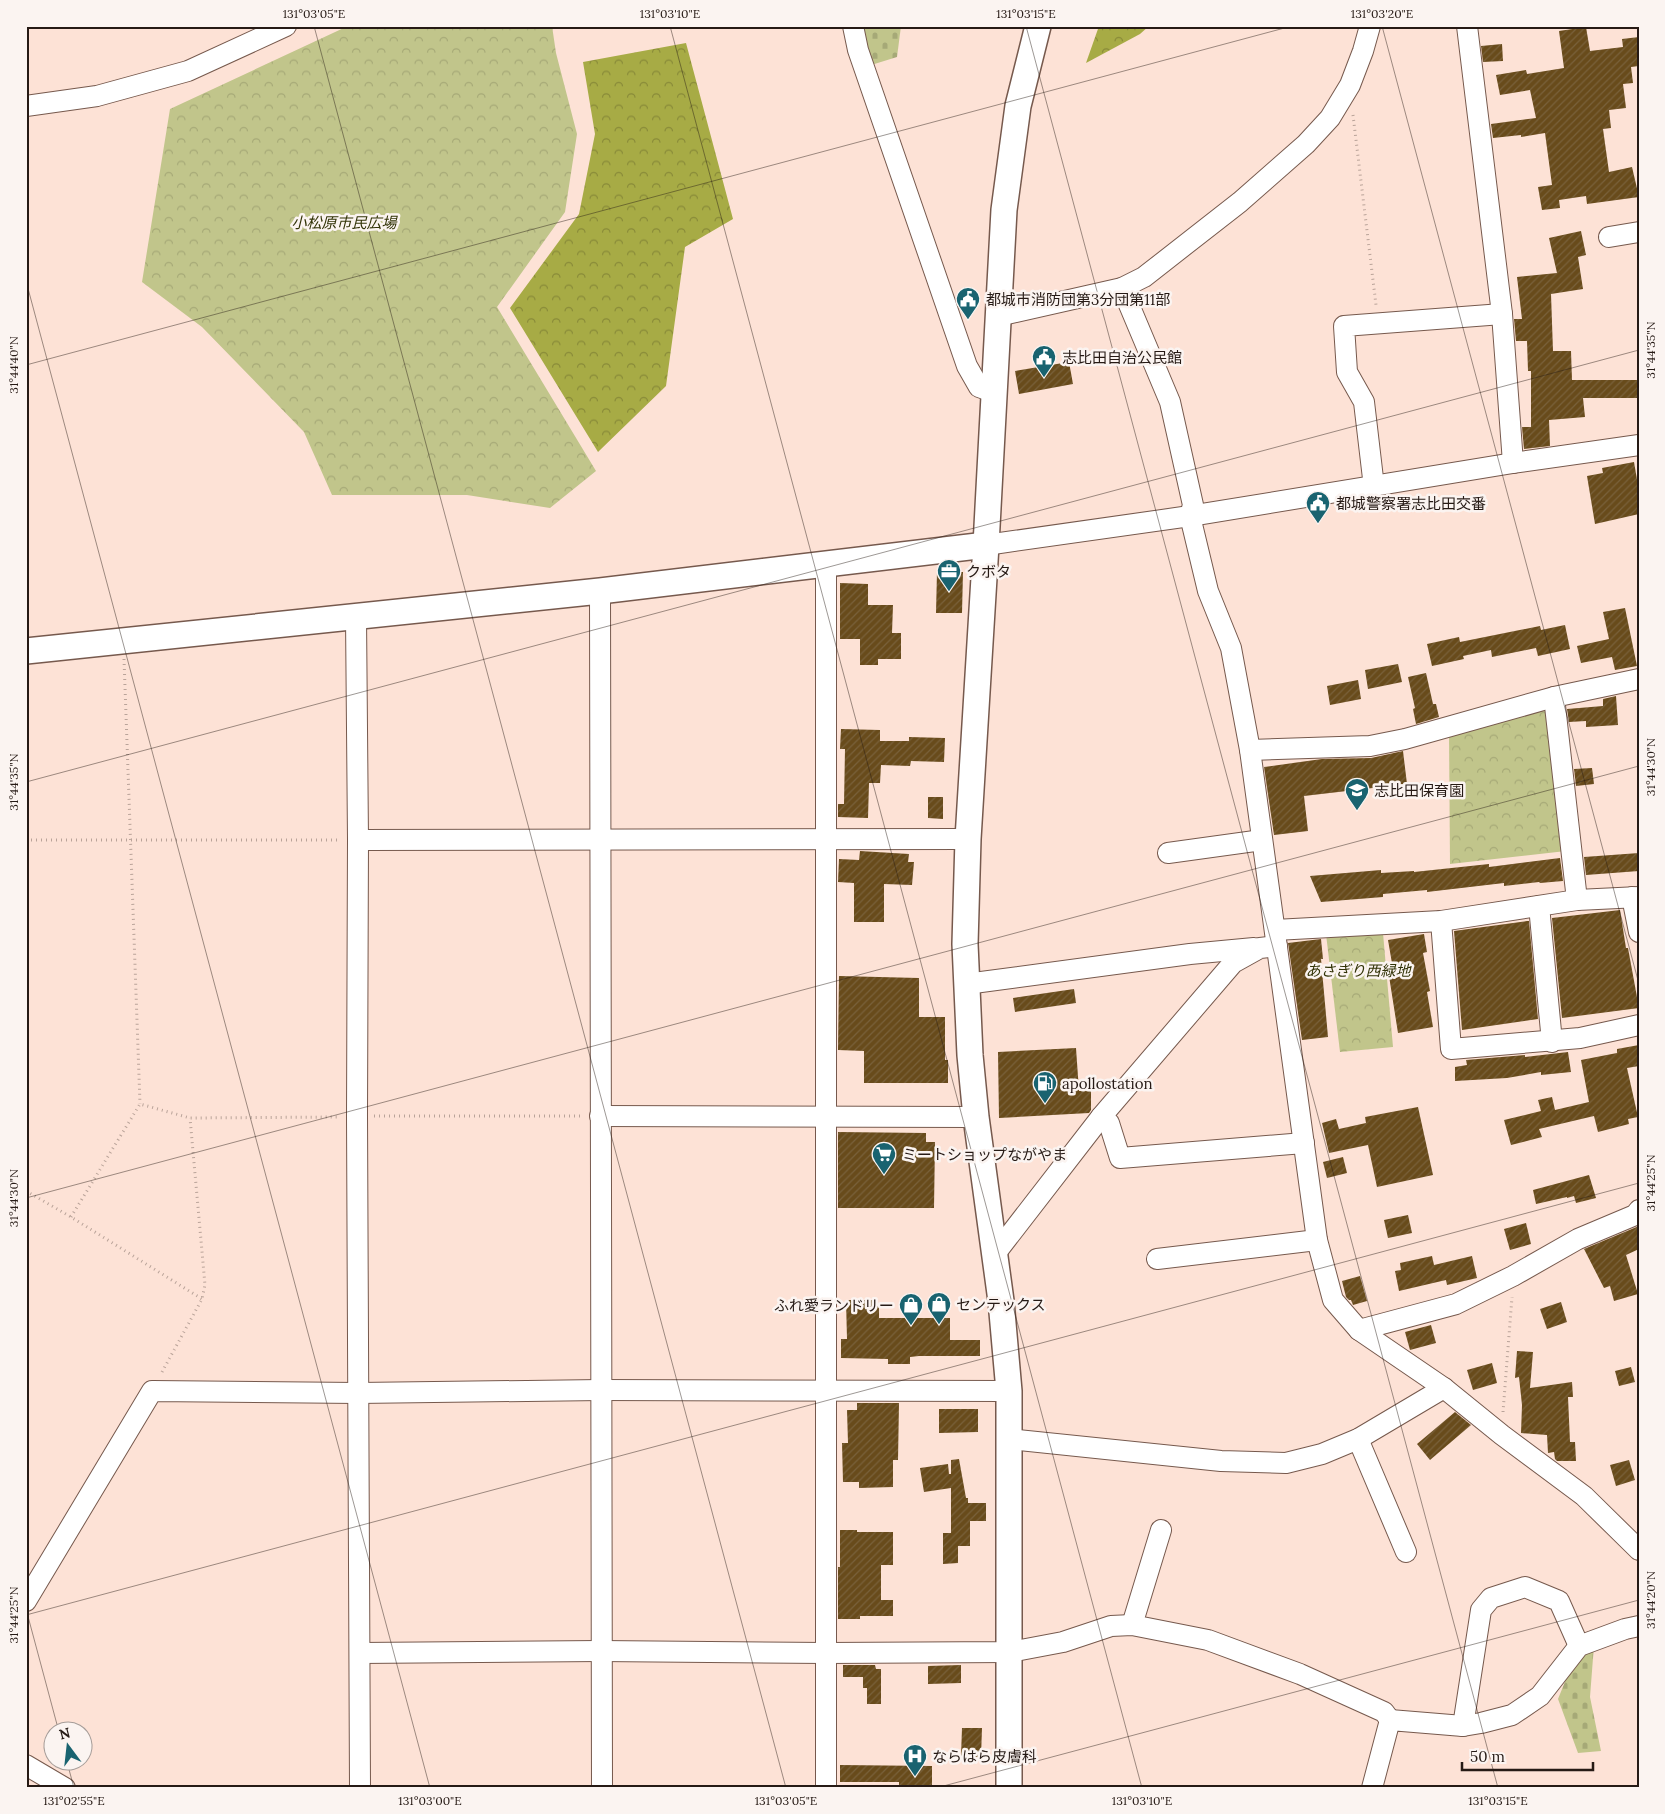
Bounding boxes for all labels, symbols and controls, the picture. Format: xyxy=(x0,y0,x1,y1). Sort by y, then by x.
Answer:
text: 131°03'05"E xyxy=(283,6,345,21)
text: 131°03'10"E xyxy=(640,6,700,21)
text: 131°03'15"E xyxy=(996,6,1056,21)
text: 131°03'20"E xyxy=(1351,6,1413,21)
park label: 小松原市民広場 xyxy=(291,213,398,232)
public building icon: 都城市消防団第3分団第11部 xyxy=(955,286,981,320)
place label: 都城市消防団第3分団第11部 xyxy=(986,290,1170,309)
text: 31°44'35"N xyxy=(1643,321,1658,379)
text: 31°44'40"N xyxy=(6,336,21,394)
public building icon: 志比田自治公民館 xyxy=(1031,344,1057,378)
place label: 志比田自治公民館 xyxy=(1062,348,1182,367)
public building icon: 都城警察署志比田交番 xyxy=(1305,490,1331,524)
place label: 都城警察署志比田交番 xyxy=(1336,494,1486,513)
office icon: クボタ xyxy=(936,558,962,592)
place label: クボタ xyxy=(966,562,1011,581)
text: 31°44'30"N xyxy=(1643,738,1658,796)
text: 31°44'35"N xyxy=(6,753,21,811)
school or university icon: 志比田保育園 xyxy=(1344,777,1370,811)
place label: 志比田保育園 xyxy=(1374,781,1464,800)
park label: あさぎり西緑地 xyxy=(1305,961,1412,980)
fuel station icon: apollostation xyxy=(1032,1070,1058,1104)
place label: apollostation xyxy=(1062,1074,1153,1093)
supermarket icon: ミートショップながやま xyxy=(871,1141,897,1175)
place label: ミートショップながやま xyxy=(902,1145,1067,1164)
text: 31°44'25"N xyxy=(1643,1154,1658,1212)
text: 31°44'30"N xyxy=(6,1169,21,1227)
shop icon: センテックス xyxy=(926,1291,952,1325)
shop icon: ふれ愛ランドリー xyxy=(898,1292,924,1326)
place label: センテックス xyxy=(956,1295,1046,1314)
place label: ふれ愛ランドリー xyxy=(774,1296,894,1315)
text: 31°44'20"N xyxy=(1643,1571,1658,1629)
text: 31°44'25"N xyxy=(6,1586,21,1644)
north arrow xyxy=(42,1722,92,1772)
text: N xyxy=(57,1723,72,1744)
scale bar xyxy=(1462,1739,1594,1771)
hospital icon: ならはら皮膚科 xyxy=(902,1743,928,1777)
place label: ならはら皮膚科 xyxy=(932,1747,1037,1766)
text: 50 m xyxy=(1470,1747,1505,1766)
text: 131°02'55"E xyxy=(43,1793,105,1808)
text: 131°03'00"E xyxy=(398,1793,462,1808)
text: 131°03'05"E xyxy=(755,1793,817,1808)
text: 131°03'10"E xyxy=(1112,1793,1172,1808)
text: 131°03'15"E xyxy=(1468,1793,1528,1808)

